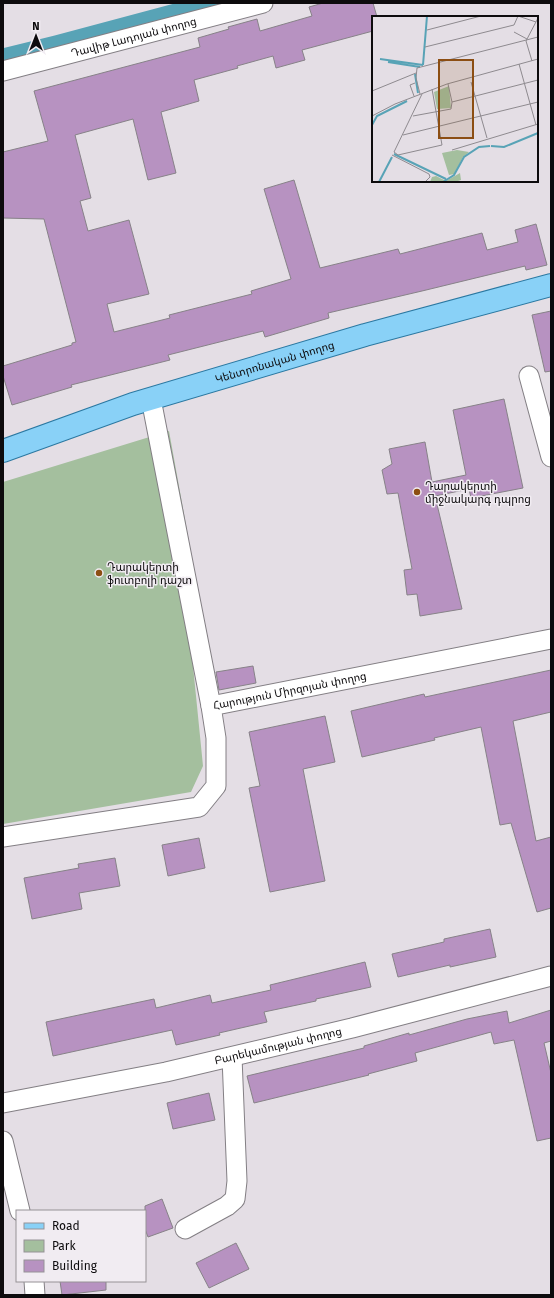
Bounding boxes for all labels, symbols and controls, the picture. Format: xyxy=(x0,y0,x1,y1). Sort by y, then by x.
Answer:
street label: Դավիթ Լադոյան փողոց xyxy=(69,15,198,60)
north arrow xyxy=(16,16,56,56)
inset map xyxy=(372,16,538,182)
text: N xyxy=(32,20,40,33)
street label: Կենտրոնական փողոց xyxy=(214,338,336,386)
place label: Դարակերտի միջնակարգ դպրոց xyxy=(425,480,531,506)
marker: Դարակերտի միջնակարգ դպրոց xyxy=(412,487,422,497)
place label: Դարակերտի ֆուտբոլի դաշտ xyxy=(107,561,192,587)
marker: Դարակերտի ֆուտբոլի դաշտ xyxy=(94,568,104,578)
street label: Հարություն Միրզոյան փողոց xyxy=(212,670,368,712)
street label: Բարեկամության փողոց xyxy=(213,1025,343,1067)
legend xyxy=(16,1210,146,1282)
text: Road xyxy=(52,1219,80,1233)
text: Park xyxy=(52,1239,76,1253)
text: Building xyxy=(52,1259,98,1273)

